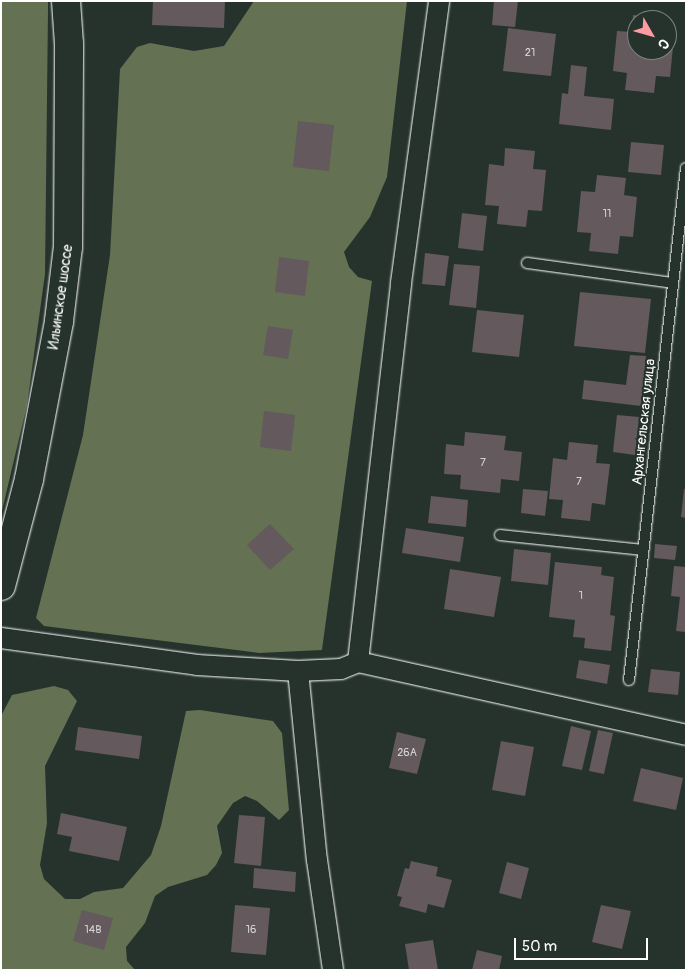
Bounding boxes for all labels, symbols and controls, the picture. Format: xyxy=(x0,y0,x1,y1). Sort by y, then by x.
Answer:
north arrow xyxy=(627,10,677,60)
text: С xyxy=(654,35,673,53)
house number: 21 xyxy=(525,46,535,60)
house number: 11 xyxy=(603,207,611,221)
street label: Ильинское шоссе xyxy=(45,243,77,351)
street label: Архангельская улица xyxy=(629,358,659,486)
house number: 7 xyxy=(480,456,486,470)
house number: 7 xyxy=(576,475,582,489)
house number: 1 xyxy=(579,589,583,603)
house number: 26А xyxy=(397,746,417,760)
house number: 14В xyxy=(85,923,101,937)
house number: 16 xyxy=(246,923,256,937)
scale bar xyxy=(517,928,651,960)
text: 50 m xyxy=(522,937,557,956)

